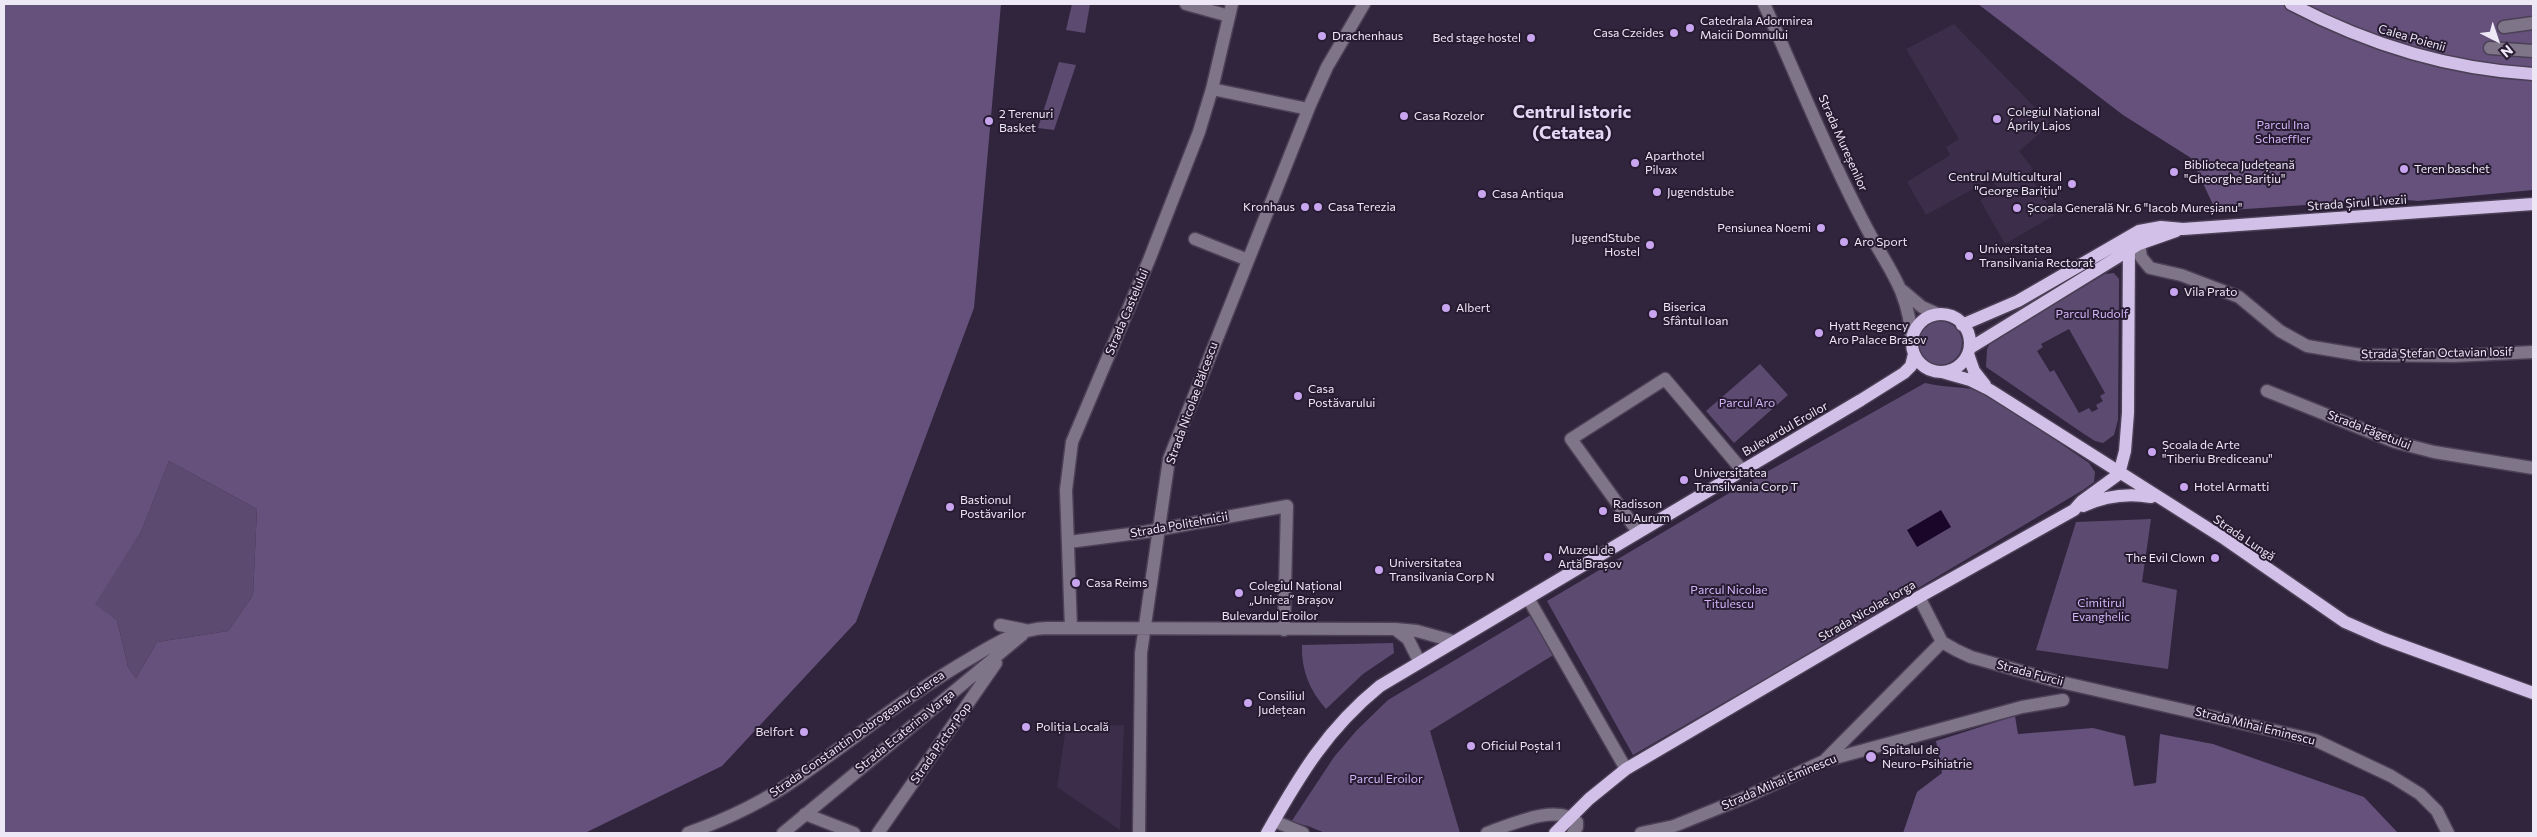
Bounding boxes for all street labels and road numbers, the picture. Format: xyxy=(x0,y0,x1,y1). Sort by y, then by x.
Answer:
street label: Calea Poienii xyxy=(2377,22,2447,54)
street label: Strada Mureșenilor xyxy=(1815,93,1871,193)
street label: Strada Șirul Livezii xyxy=(2307,192,2407,214)
street label: Strada Castelului xyxy=(1102,267,1152,357)
street label: Strada Nicolae Bălcescu xyxy=(1163,340,1221,466)
street label: Strada Ștefan Octavian Iosif xyxy=(2361,344,2513,362)
street label: Bulevardul Eroilor xyxy=(1740,399,1830,459)
street label: Strada Făgetului xyxy=(2325,407,2413,453)
street label: Strada Politehnicii xyxy=(1129,509,1229,541)
street label: Strada Lungă xyxy=(2210,512,2278,564)
street label: Strada Nicolae Iorga xyxy=(1816,577,1918,645)
street label: Bulevardul Eroilor xyxy=(1222,609,1318,623)
street label: Strada Furcii xyxy=(1995,657,2065,689)
street label: Strada Constantin Dobrogeanu Gherea xyxy=(767,668,947,800)
street label: Strada Ecaterina Varga xyxy=(852,687,958,775)
street label: Strada Pictor Pop xyxy=(908,700,974,786)
street label: Strada Mihai Eminescu xyxy=(2193,704,2317,748)
street label: Strada Mihai Eminescu xyxy=(1719,751,1839,813)

